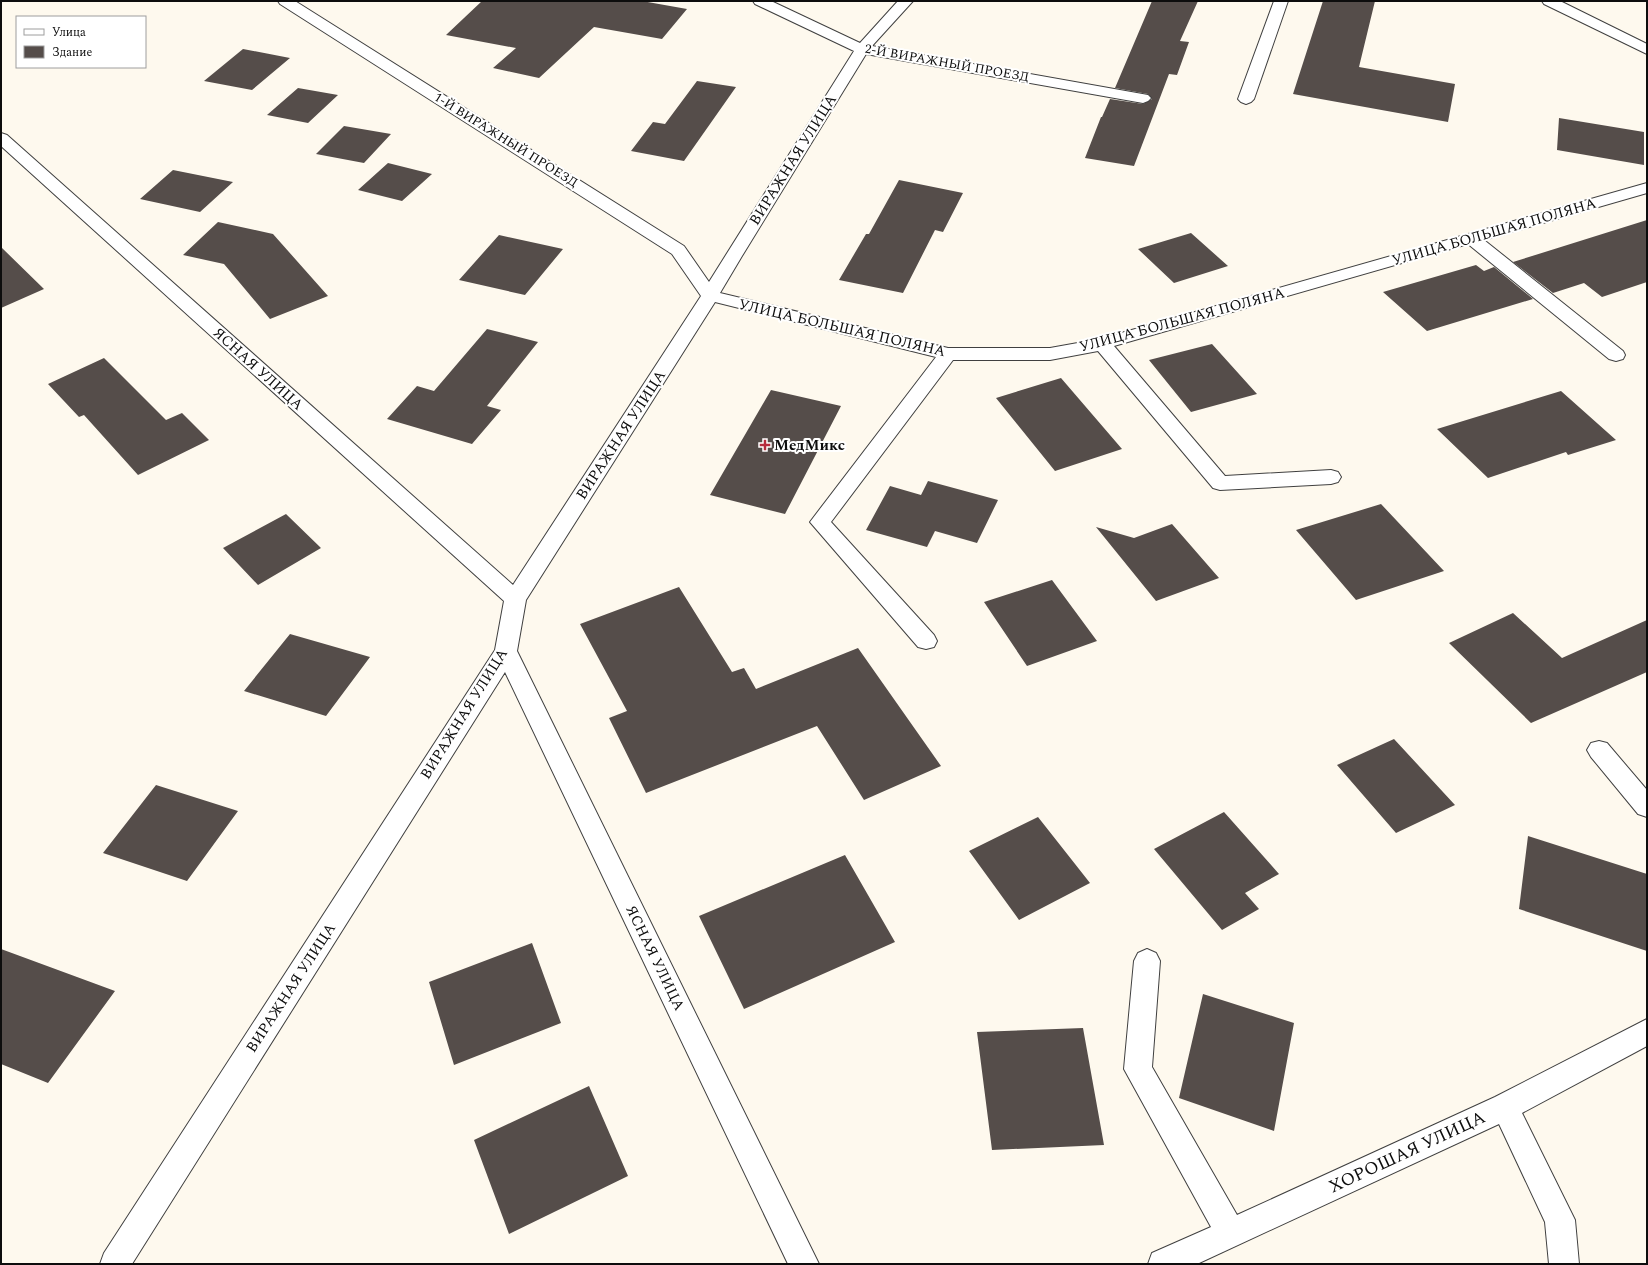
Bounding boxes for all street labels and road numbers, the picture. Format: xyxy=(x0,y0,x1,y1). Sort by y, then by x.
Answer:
street label: 2-Й ВИРАЖНЫЙ ПРОЕЗД xyxy=(863,39,1031,87)
street label: 1-Й ВИРАЖНЫЙ ПРОЕЗД xyxy=(430,87,582,193)
street label: ВИРАЖНАЯ УЛИЦА xyxy=(743,90,843,230)
street label: УЛИЦА БОЛЬШАЯ ПОЛЯНА xyxy=(1389,192,1599,272)
street label: УЛИЦА БОЛЬШАЯ ПОЛЯНА xyxy=(1077,281,1287,359)
street label: УЛИЦА БОЛЬШАЯ ПОЛЯНА xyxy=(736,293,948,363)
street label: ЯСНАЯ УЛИЦА xyxy=(208,322,308,416)
street label: ВИРАЖНАЯ УЛИЦА xyxy=(570,366,672,504)
street label: ВИРАЖНАЯ УЛИЦА xyxy=(414,644,514,784)
street label: ЯСНАЯ УЛИЦА xyxy=(619,901,691,1015)
street label: ВИРАЖНАЯ УЛИЦА xyxy=(240,919,342,1057)
street label: ХОРОШАЯ УЛИЦА xyxy=(1324,1104,1490,1200)

